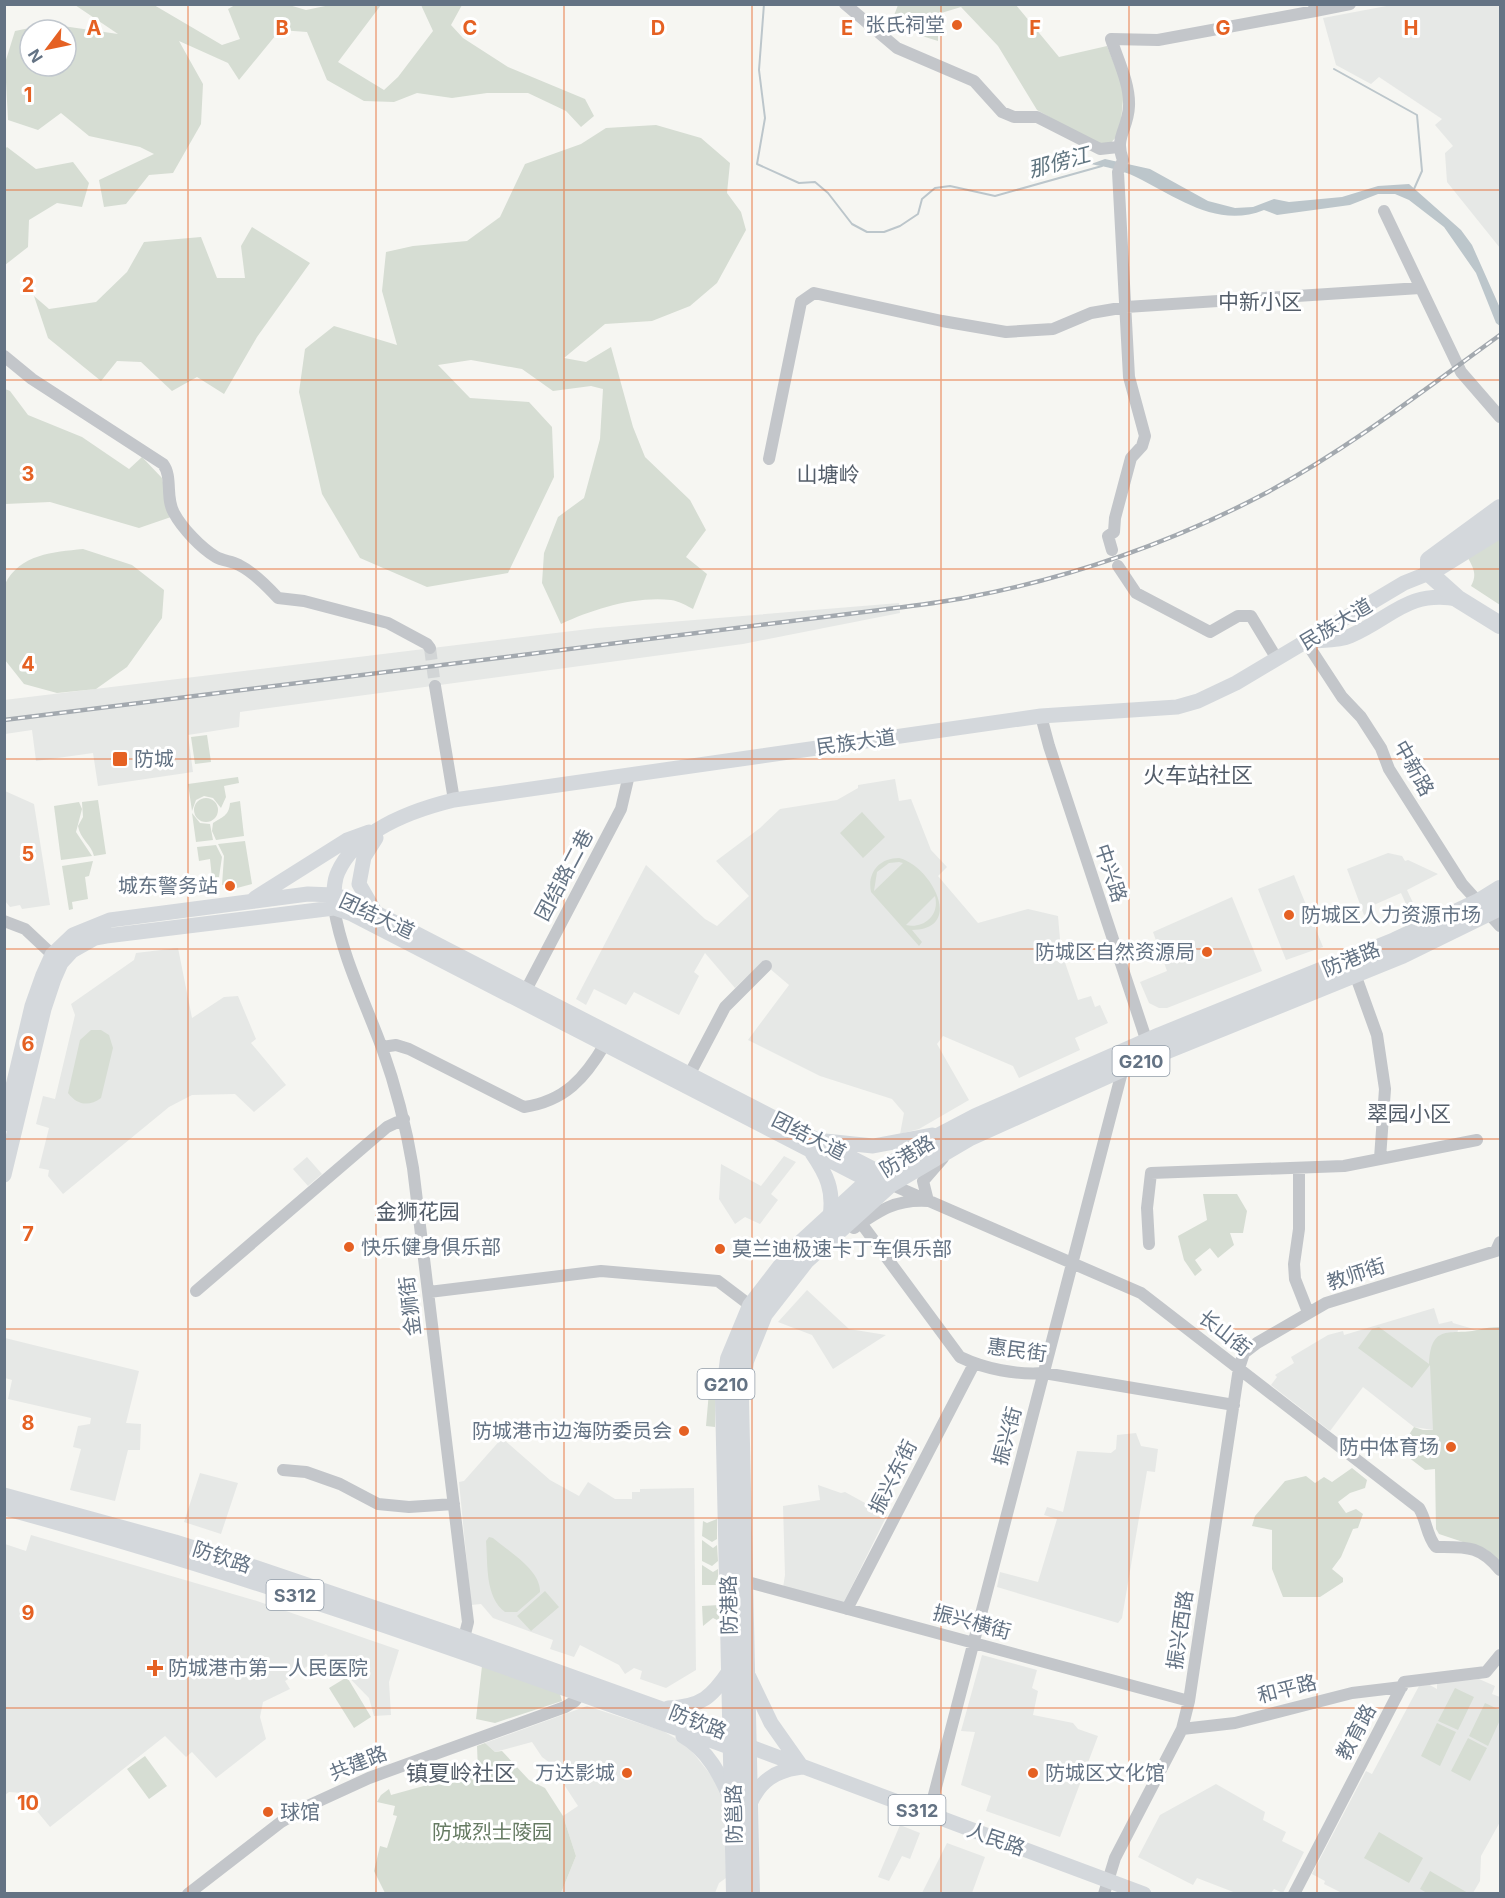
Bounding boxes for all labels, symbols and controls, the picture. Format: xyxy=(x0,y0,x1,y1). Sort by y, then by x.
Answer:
place label: 张氏祠堂 xyxy=(865,13,945,37)
text: A xyxy=(87,16,102,40)
text: B xyxy=(275,16,289,40)
text: C xyxy=(463,16,477,40)
text: D xyxy=(651,16,665,40)
text: E xyxy=(841,16,853,40)
text: F xyxy=(1029,16,1041,40)
text: G xyxy=(1215,16,1231,40)
text: H xyxy=(1404,16,1418,40)
north arrow xyxy=(18,18,78,78)
marker: 张氏祠堂 xyxy=(950,18,964,32)
text: N xyxy=(24,45,47,66)
text: 1 xyxy=(24,83,32,107)
water label: 那傍江 xyxy=(1025,141,1095,182)
text: 2 xyxy=(22,273,34,297)
district label: 中新小区 xyxy=(1218,289,1302,314)
text: 3 xyxy=(22,462,34,486)
district label: 山塘岭 xyxy=(797,462,860,487)
street label: 民族大道 xyxy=(1296,593,1376,655)
text: 4 xyxy=(21,652,35,676)
street label: 民族大道 xyxy=(815,725,897,759)
street label: 中新路 xyxy=(1389,736,1439,800)
place label: 防城 xyxy=(134,747,174,771)
marker: 防城 xyxy=(111,750,129,768)
district label: 火车站社区 xyxy=(1143,762,1253,788)
street label: 团结路二巷 xyxy=(530,825,598,925)
street label: 中兴路 xyxy=(1090,841,1132,905)
text: 5 xyxy=(22,842,34,866)
place label: 城东警务站 xyxy=(118,874,218,898)
marker: 城东警务站 xyxy=(223,879,237,893)
street label: 团结大道 xyxy=(336,888,418,944)
place label: 防城区人力资源市场 xyxy=(1301,903,1481,927)
marker: 防城区人力资源市场 xyxy=(1282,908,1296,922)
street label: 防港路 xyxy=(1319,937,1383,981)
place label: 防城区自然资源局 xyxy=(1035,940,1195,964)
marker: 防城区自然资源局 xyxy=(1200,945,1214,959)
text: 6 xyxy=(22,1032,35,1056)
road number: G210 xyxy=(1112,1046,1170,1076)
district label: 翠园小区 xyxy=(1367,1101,1451,1126)
street label: 团结大道 xyxy=(768,1107,850,1165)
street label: 防港路 xyxy=(875,1130,939,1182)
district label: 金狮花园 xyxy=(376,1199,460,1224)
text: 7 xyxy=(22,1222,34,1246)
place label: 快乐健身俱乐部 xyxy=(361,1235,501,1259)
place label: 莫兰迪极速卡丁车俱乐部 xyxy=(732,1237,952,1261)
marker: 快乐健身俱乐部 xyxy=(342,1240,356,1254)
marker: 莫兰迪极速卡丁车俱乐部 xyxy=(713,1242,727,1256)
street label: 教师街 xyxy=(1324,1253,1388,1295)
street label: 金狮街 xyxy=(394,1275,426,1337)
street label: 长山街 xyxy=(1194,1305,1256,1361)
street label: 惠民街 xyxy=(986,1334,1048,1366)
road number: G210 xyxy=(698,1369,754,1399)
street label: 振兴街 xyxy=(988,1404,1026,1468)
text: 8 xyxy=(21,1411,35,1435)
place label: 防城港市边海防委员会 xyxy=(472,1419,672,1443)
marker: 防城港市边海防委员会 xyxy=(677,1424,691,1438)
place label: 防中体育场 xyxy=(1339,1435,1439,1459)
street label: 振兴东街 xyxy=(864,1436,922,1518)
marker: 防中体育场 xyxy=(1444,1440,1458,1454)
street label: 防钦路 xyxy=(190,1536,254,1578)
street label: 防港路 xyxy=(716,1575,742,1635)
road number: S312 xyxy=(266,1580,324,1610)
street label: 振兴西路 xyxy=(1163,1589,1197,1671)
street label: 振兴横街 xyxy=(930,1600,1014,1644)
text: 9 xyxy=(22,1601,35,1625)
place label: 防城港市第一人民医院 xyxy=(168,1656,368,1680)
marker: 防城港市第一人民医院 xyxy=(146,1659,164,1677)
street label: 和平路 xyxy=(1255,1670,1319,1708)
street label: 防钦路 xyxy=(666,1700,730,1744)
street label: 教育路 xyxy=(1331,1700,1381,1764)
street label: 共建路 xyxy=(326,1741,390,1785)
district label: 镇夏岭社区 xyxy=(406,1760,516,1786)
place label: 万达影城 xyxy=(535,1761,615,1785)
place label: 防城区文化馆 xyxy=(1045,1761,1165,1785)
marker: 万达影城 xyxy=(620,1766,634,1780)
marker: 防城区文化馆 xyxy=(1026,1766,1040,1780)
street label: 防邕路 xyxy=(721,1784,747,1844)
text: 10 xyxy=(17,1791,39,1815)
road number: S312 xyxy=(888,1795,946,1825)
place label: 球馆 xyxy=(280,1800,320,1824)
marker: 球馆 xyxy=(261,1805,275,1819)
street label: 人民路 xyxy=(964,1817,1028,1861)
park label: 防城烈士陵园 xyxy=(432,1820,552,1844)

